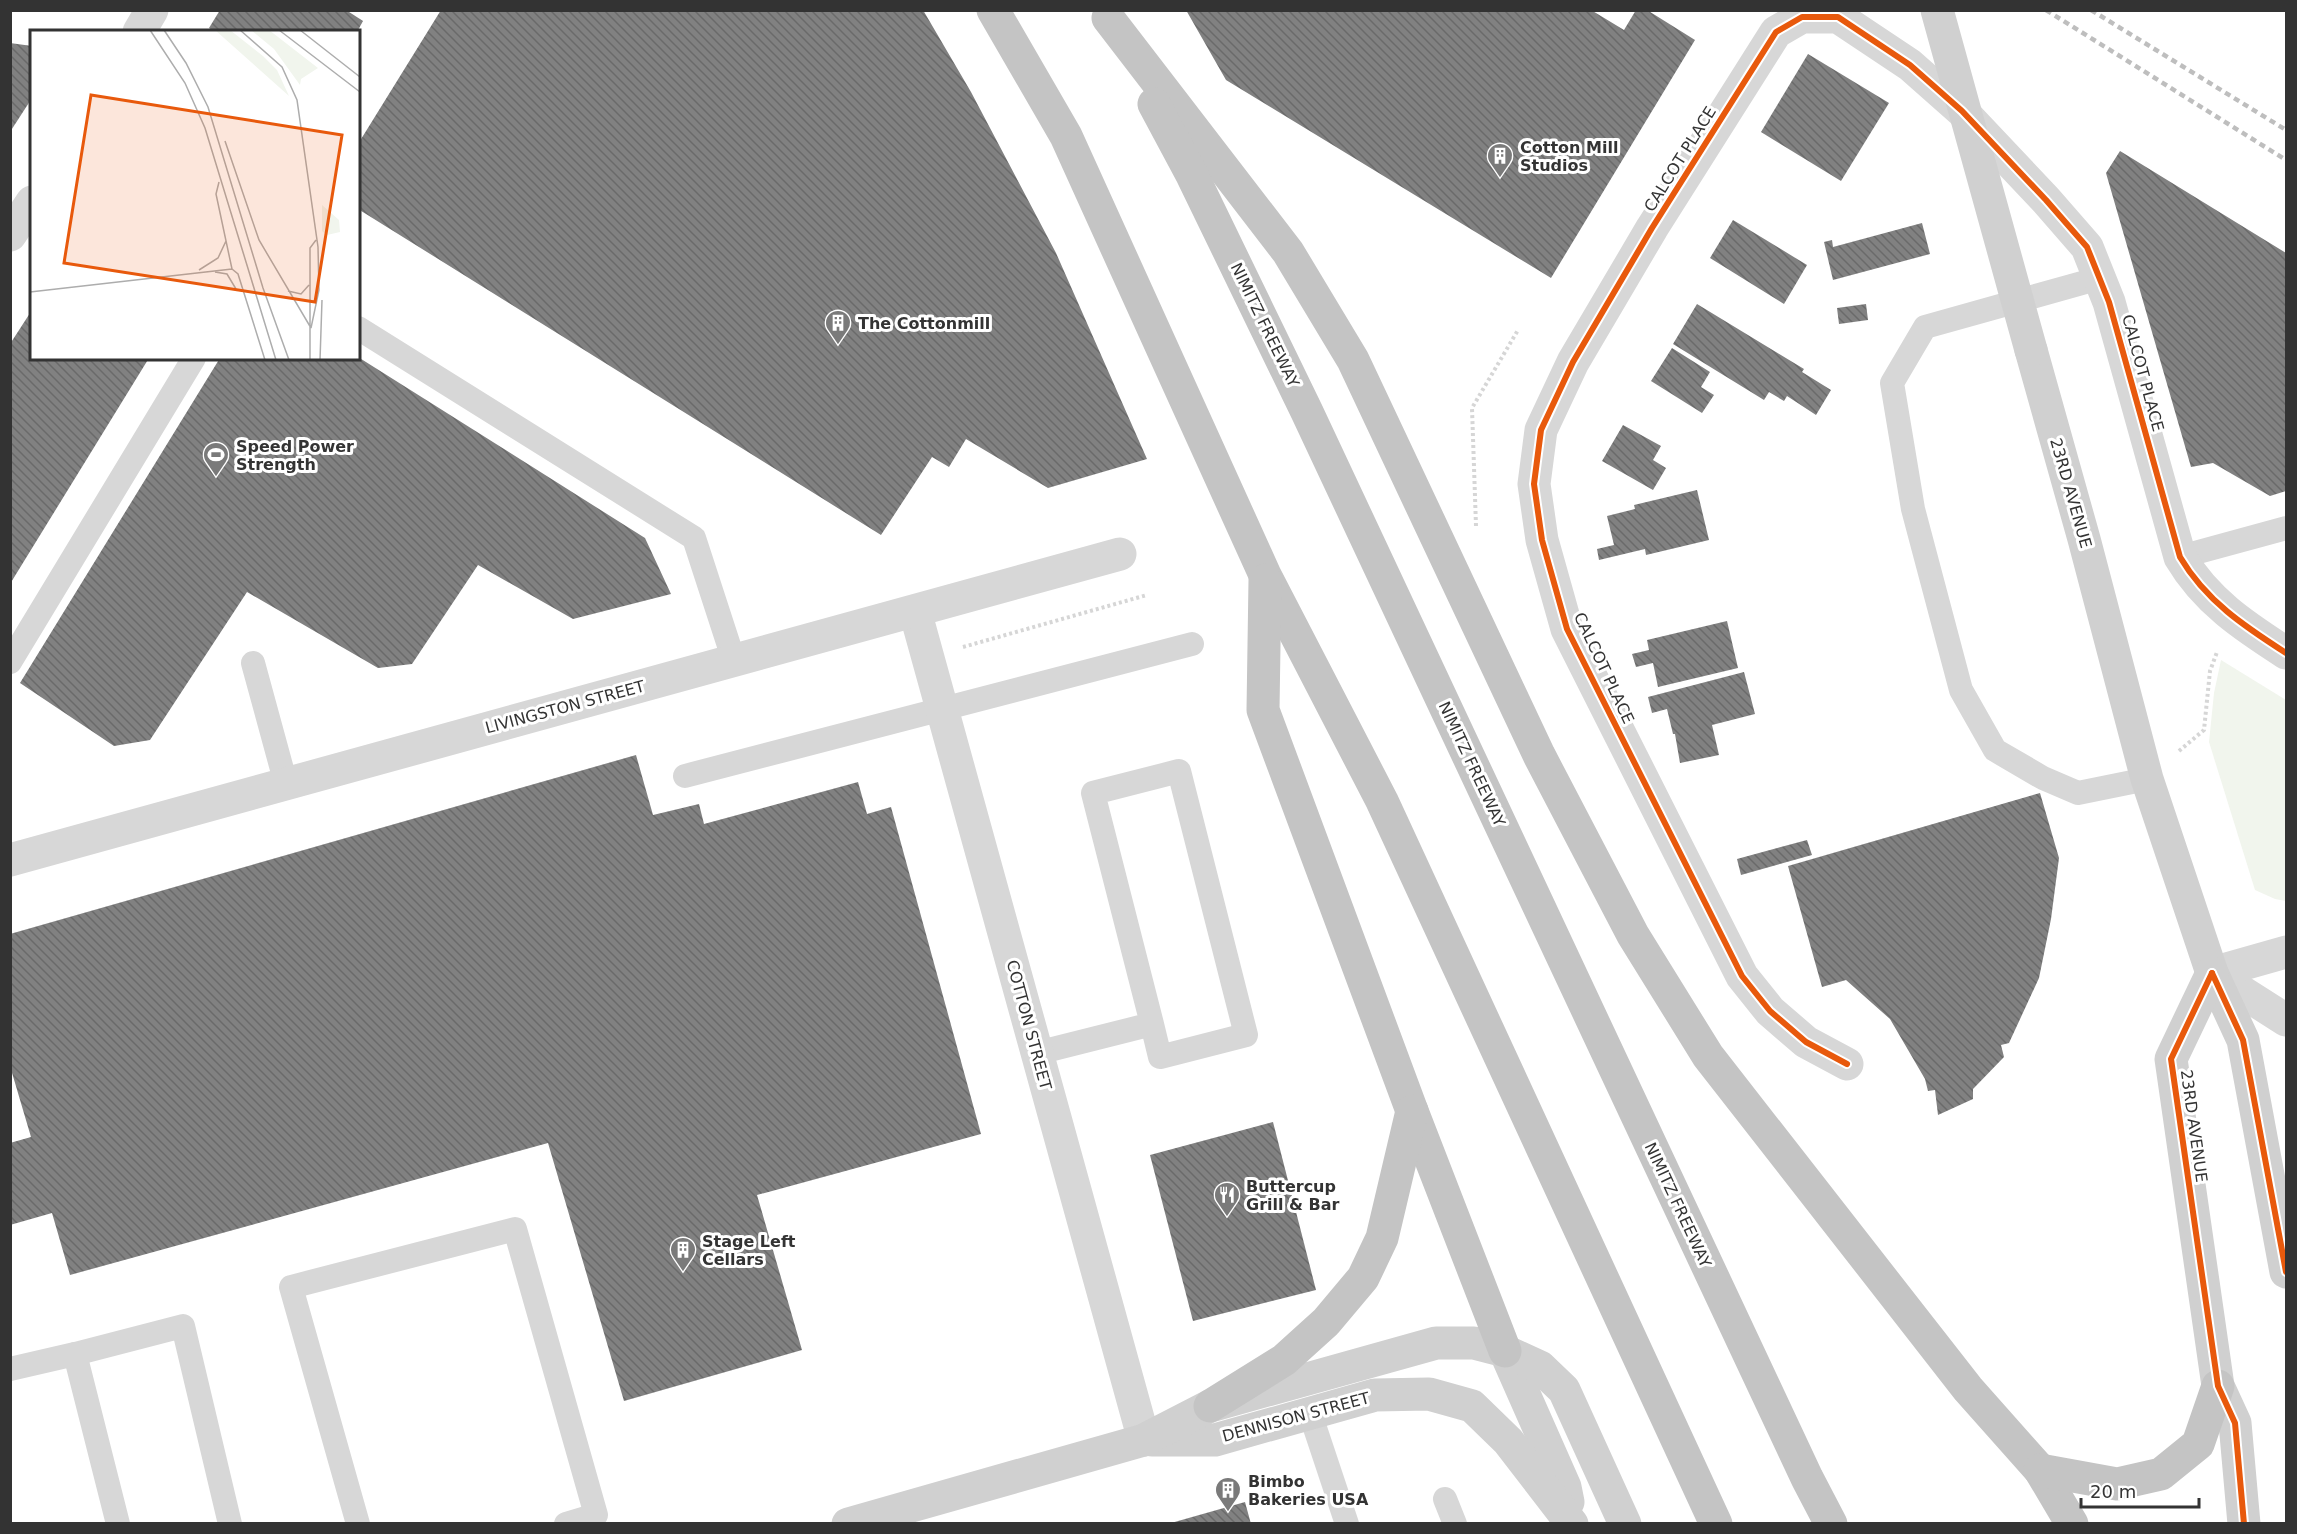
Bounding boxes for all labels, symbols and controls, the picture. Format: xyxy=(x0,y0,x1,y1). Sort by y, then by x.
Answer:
inset map xyxy=(30,30,360,360)
street label: CALCOT PLACE xyxy=(1640,103,1720,215)
place label: Cotton Mill Studios xyxy=(1520,138,1618,175)
building icon: Cotton Mill Studios xyxy=(1485,141,1515,179)
street label: NIMITZ FREEWAY xyxy=(1227,260,1303,390)
building icon: The Cottonmill xyxy=(823,308,853,346)
street label: CALCOT PLACE xyxy=(2118,312,2168,434)
place label: The Cottonmill xyxy=(858,314,990,333)
street label: 23RD AVENUE xyxy=(2046,436,2096,550)
place label: Speed Power Strength xyxy=(236,437,354,474)
sports icon: Speed Power Strength xyxy=(201,440,231,478)
street label: CALCOT PLACE xyxy=(1570,609,1638,727)
street label: LIVINGSTON STREET xyxy=(483,677,647,737)
street label: NIMITZ FREEWAY xyxy=(1435,698,1509,830)
street label: COTTON STREET xyxy=(1003,958,1056,1092)
street label: 23RD AVENUE xyxy=(2177,1068,2211,1184)
street label: NIMITZ FREEWAY xyxy=(1641,1139,1715,1271)
place label: Buttercup Grill & Bar xyxy=(1246,1177,1340,1214)
restaurant icon: Buttercup Grill & Bar xyxy=(1212,1180,1242,1218)
place label: Stage Left Cellars xyxy=(702,1232,796,1269)
building icon: Stage Left Cellars xyxy=(668,1235,698,1273)
street label: DENNISON STREET xyxy=(1220,1388,1372,1446)
scale bar xyxy=(2081,1471,2200,1509)
place label: Bimbo Bakeries USA xyxy=(1248,1472,1369,1509)
building icon: Bimbo Bakeries USA xyxy=(1213,1475,1243,1513)
text: 20 m xyxy=(2090,1481,2136,1502)

